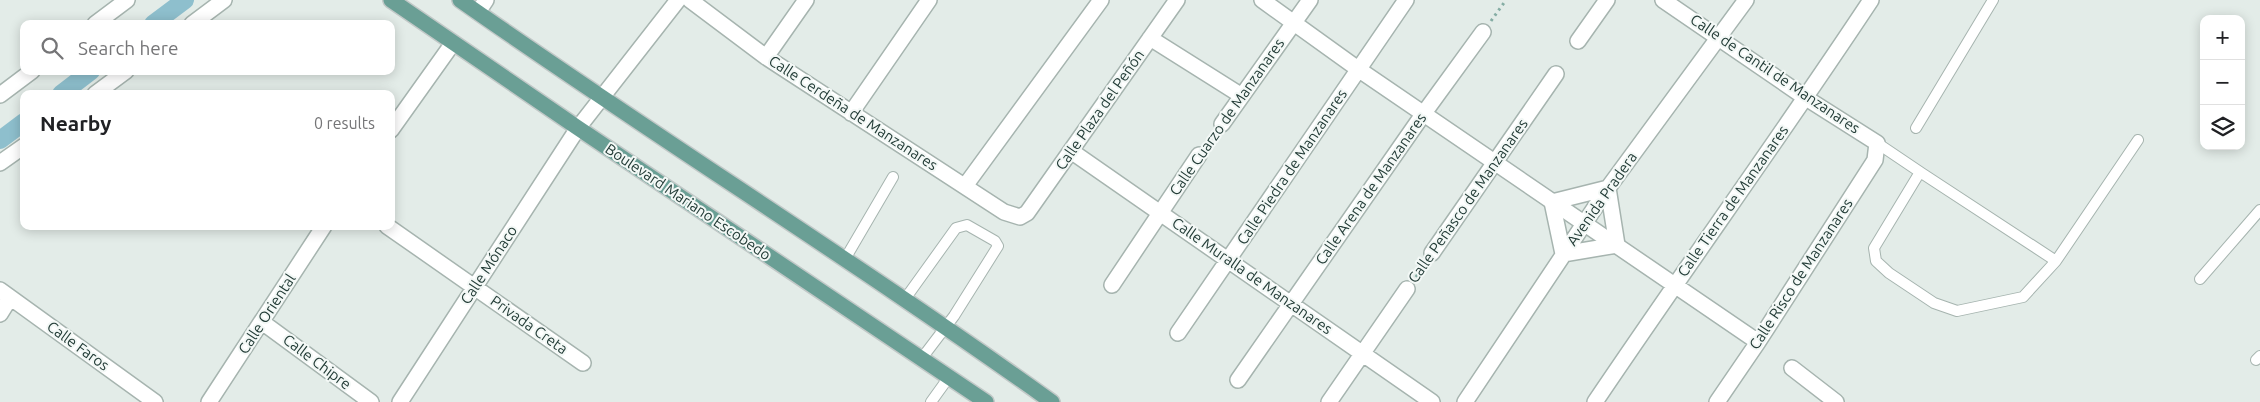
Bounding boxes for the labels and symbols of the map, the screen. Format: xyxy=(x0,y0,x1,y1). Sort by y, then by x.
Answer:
street label: Calle de Cantil de Manzanares xyxy=(1687,10,1863,137)
street label: Calle Cuarzo de Manzanares xyxy=(1166,35,1287,198)
street label: Calle Plaza del Peñón xyxy=(1052,46,1147,173)
street label: Calle Cerdeña de Manzanares xyxy=(766,52,941,173)
street label: Calle Piedra de Manzanares xyxy=(1233,86,1350,248)
street label: Calle Arena de Manzanares xyxy=(1312,110,1429,268)
street label: Calle Peñasco de Manzanares xyxy=(1404,115,1531,286)
street label: Calle Tierra de Manzanares xyxy=(1674,122,1791,280)
street label: Boulevard Mariano Escobedo xyxy=(602,140,774,263)
street label: Avenida Pradera xyxy=(1563,149,1640,249)
street label: Calle Risco de Manzanares xyxy=(1745,195,1856,352)
street label: Calle Muralla de Manzanares xyxy=(1169,214,1336,338)
street label: Calle Mónaco xyxy=(457,222,520,307)
street label: Calle Oriental xyxy=(234,271,299,357)
street label: Privada Creta xyxy=(488,292,571,357)
street label: Calle Faros xyxy=(44,317,113,374)
street label: Calle Chipre xyxy=(280,331,355,393)

